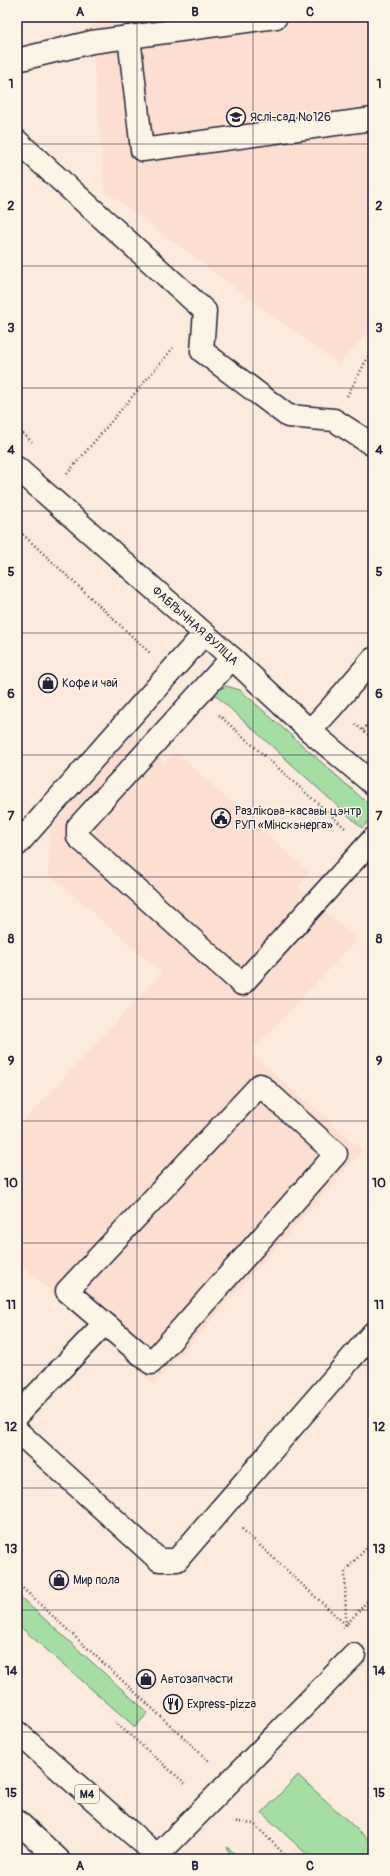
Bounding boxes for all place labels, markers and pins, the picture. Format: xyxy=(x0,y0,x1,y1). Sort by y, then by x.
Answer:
school or university icon: Яслі-сад №126 xyxy=(225,106,247,128)
place label: Яслі-сад №126 xyxy=(250,110,331,125)
shop icon: Кофе и чай xyxy=(37,672,59,694)
place label: Кофе и чай xyxy=(62,676,118,691)
place label: Разлікова-касавы цэнтр РУП «Мінскэнерга» xyxy=(235,804,362,833)
public building icon: Разлікова-касавы цэнтр РУП «Мінскэнерга» xyxy=(210,807,232,829)
shop icon: Мир пола xyxy=(48,1569,70,1591)
place label: Мир пола xyxy=(73,1573,120,1588)
shop icon: Автозапчасти xyxy=(135,1668,157,1690)
place label: Автозапчасти xyxy=(160,1672,233,1687)
restaurant icon: Express-pizza xyxy=(162,1693,184,1715)
place label: Express-pizza xyxy=(187,1697,256,1712)

